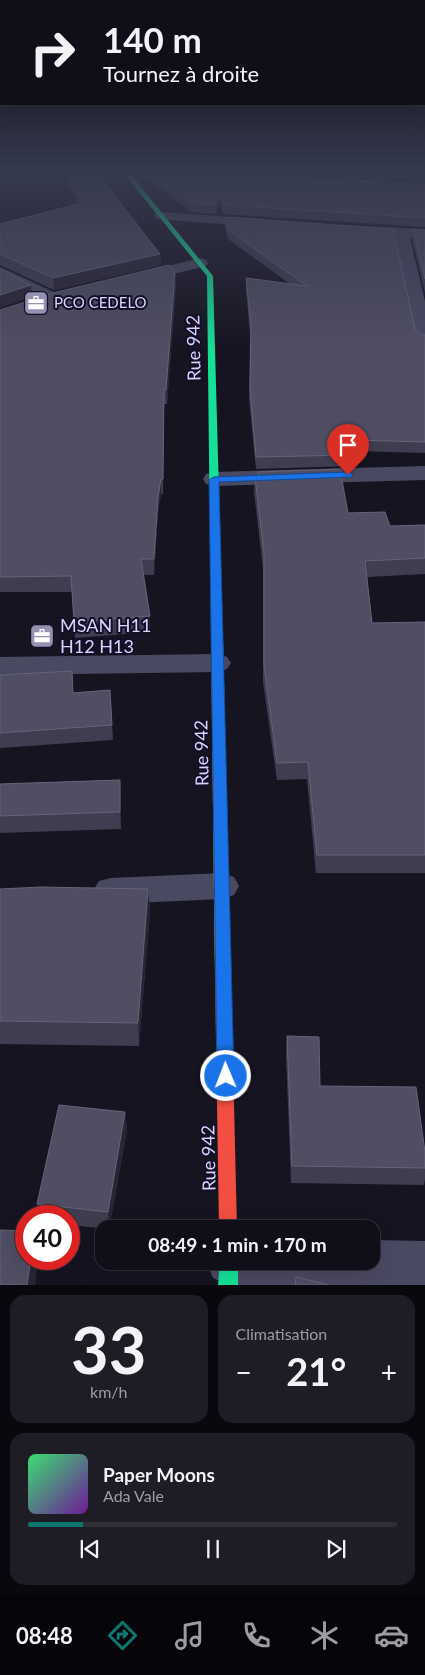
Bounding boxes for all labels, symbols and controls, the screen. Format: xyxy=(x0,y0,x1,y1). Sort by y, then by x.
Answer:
text: 140 m xyxy=(103,18,202,60)
icon: right xyxy=(20,20,85,85)
text: Tournez à droite xyxy=(103,60,259,87)
office icon: PCO CEDELO xyxy=(23,290,49,316)
place label: PCO CEDELO xyxy=(54,293,147,311)
street label: Rue 942 xyxy=(181,315,205,381)
pin xyxy=(327,424,369,475)
icon: arrive xyxy=(334,431,362,459)
place label: MSAN H11 H12 H13 xyxy=(60,614,151,657)
office icon: MSAN H11 H12 H13 xyxy=(29,623,55,649)
street label: Rue 942 xyxy=(189,720,213,786)
position arrow xyxy=(199,1049,251,1101)
street label: Rue 942 xyxy=(196,1125,220,1191)
speed limit sign: 40 xyxy=(15,1205,80,1270)
text: 08:49 · 1 min · 170 m xyxy=(148,1233,327,1256)
text: 33 xyxy=(71,1310,146,1388)
text: Climatisation xyxy=(236,1324,327,1343)
text: 21° xyxy=(286,1348,346,1394)
text: − xyxy=(236,1355,252,1389)
text: + xyxy=(381,1355,397,1389)
text: km/h xyxy=(90,1382,127,1401)
text: Paper Moons xyxy=(103,1463,215,1486)
text: Ada Vale xyxy=(103,1486,164,1505)
icon: previous xyxy=(76,1535,104,1563)
icon: pause xyxy=(199,1535,227,1563)
icon: next xyxy=(322,1535,350,1563)
icon: directions xyxy=(105,1618,140,1653)
icon: music xyxy=(172,1618,207,1653)
icon: phone xyxy=(239,1618,274,1653)
icon: climate xyxy=(307,1618,342,1653)
icon: car xyxy=(374,1618,409,1653)
text: 08:48 xyxy=(16,1622,73,1649)

